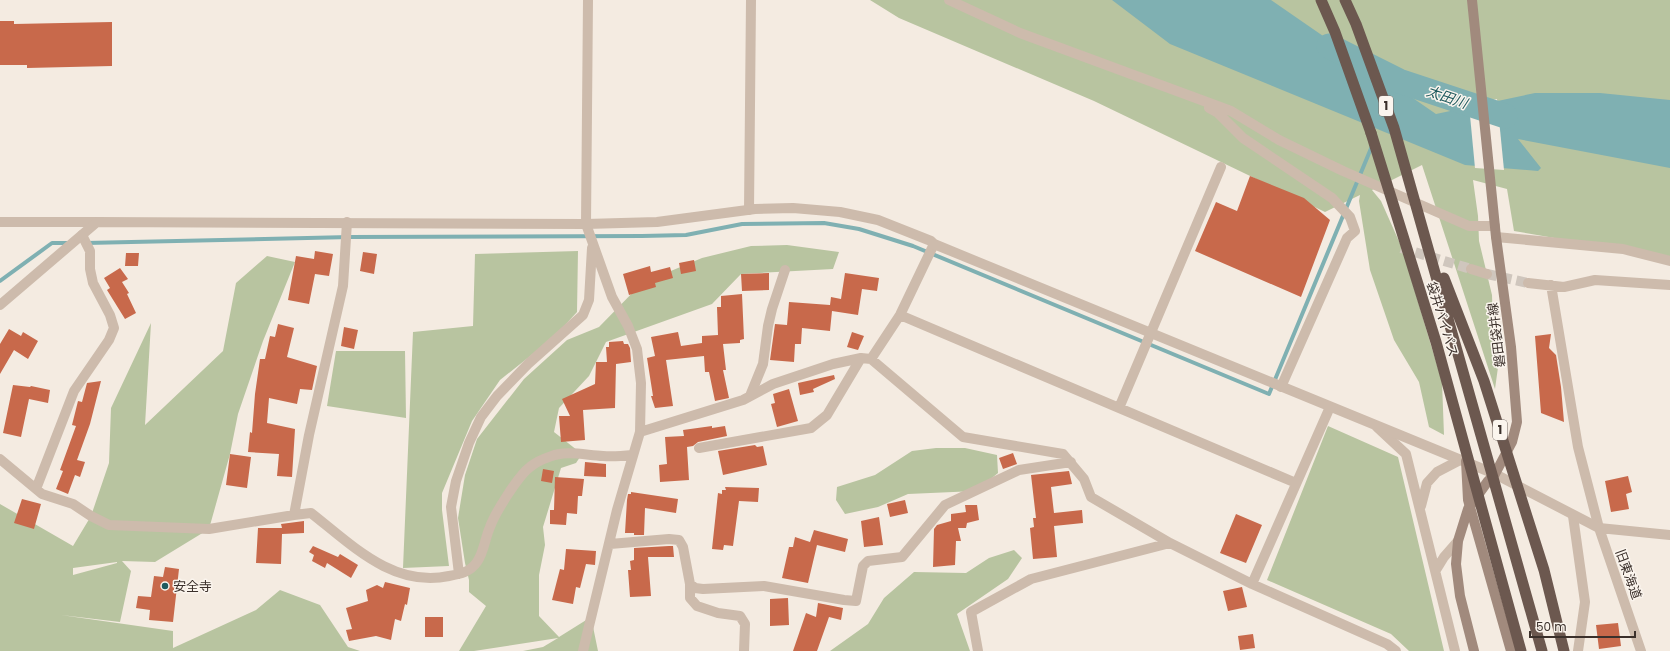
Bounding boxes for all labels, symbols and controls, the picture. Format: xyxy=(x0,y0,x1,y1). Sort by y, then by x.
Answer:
water label: 太田川 xyxy=(1424,81,1472,114)
road number: 1 xyxy=(1379,96,1393,116)
street label: 袋井バイパス xyxy=(1422,279,1463,359)
street label: 磐田袋井線 xyxy=(1483,302,1510,368)
road number: 1 xyxy=(1493,420,1507,440)
street label: 旧東海道 xyxy=(1611,546,1646,602)
place label: 安全寺 xyxy=(173,577,212,596)
marker: 安全寺 xyxy=(160,581,170,591)
scale bar xyxy=(1530,613,1635,639)
text: 50 m xyxy=(1536,618,1567,635)

